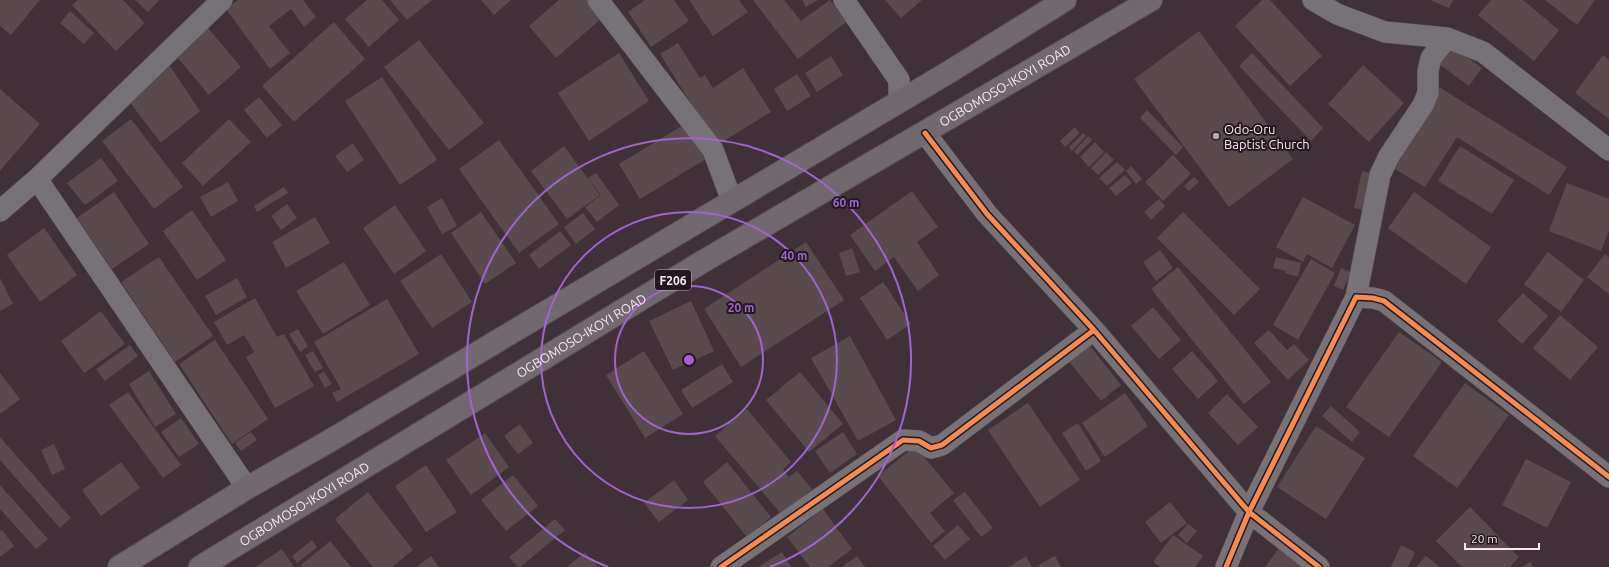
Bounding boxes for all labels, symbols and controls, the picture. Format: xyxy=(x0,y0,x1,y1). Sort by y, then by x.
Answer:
street label: OGBOMOSO-IKOYI ROAD xyxy=(937,42,1073,129)
place label: Odo-Oru Baptist Church xyxy=(1224,122,1310,151)
marker: Odo-Oru Baptist Church xyxy=(1211,131,1221,141)
text: 60 m xyxy=(833,196,859,209)
text: 40 m xyxy=(781,249,807,262)
road number: F206 xyxy=(655,270,691,290)
street label: OGBOMOSO-IKOYI ROAD xyxy=(514,291,649,380)
text: 20 m xyxy=(728,301,754,314)
centre of rings xyxy=(682,353,696,367)
street label: OGBOMOSO-IKOYI ROAD xyxy=(237,459,372,548)
scale bar xyxy=(1465,525,1539,551)
text: 20 m xyxy=(1471,532,1498,545)

